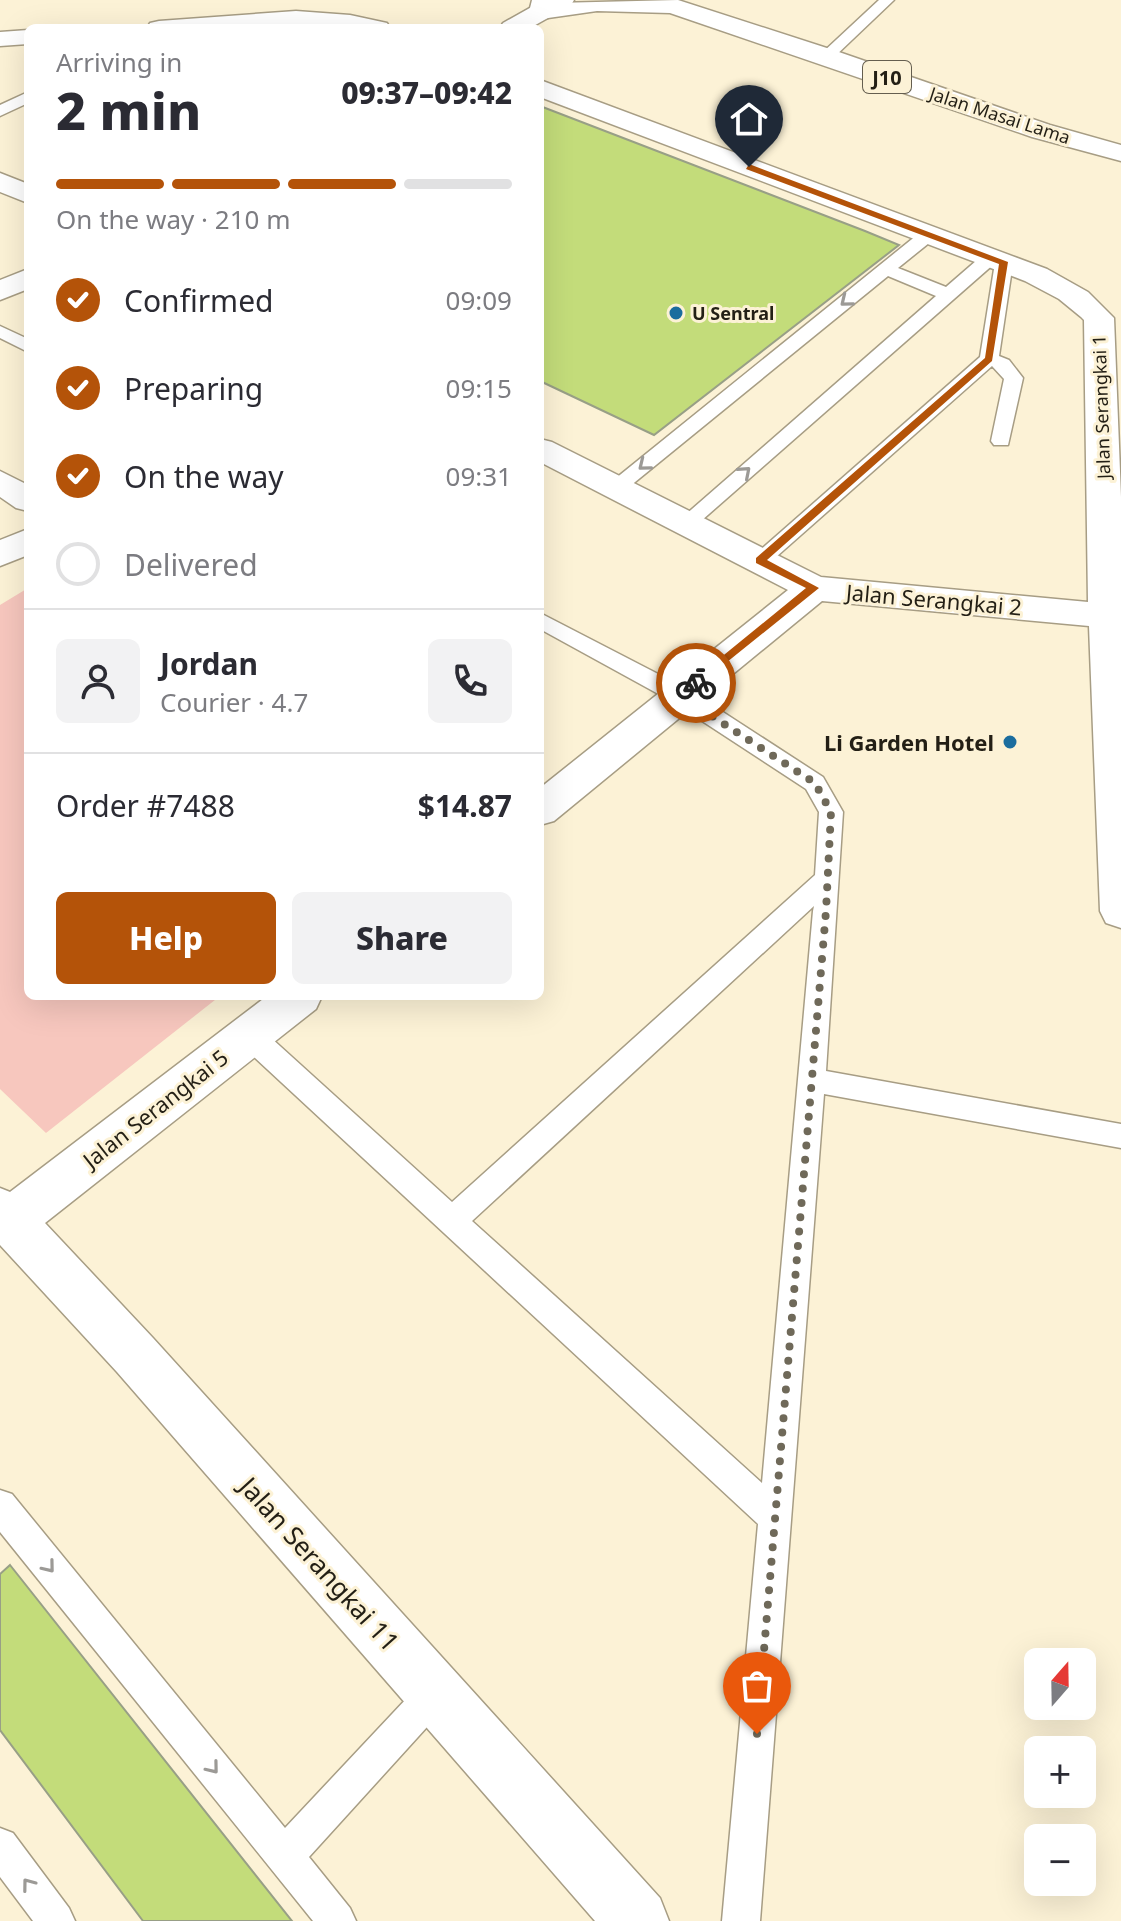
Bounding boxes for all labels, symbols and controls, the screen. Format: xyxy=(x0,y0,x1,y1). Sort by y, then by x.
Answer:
text: Arriving in xyxy=(56,44,182,80)
road number: J10 xyxy=(863,61,911,93)
text: 09:37–09:42 xyxy=(341,72,512,113)
text: 2 min xyxy=(56,74,201,145)
street label: Jalan Masai Lama xyxy=(925,80,1073,149)
pin xyxy=(715,85,783,167)
icon: home xyxy=(727,97,771,141)
text: On the way · 210 m xyxy=(56,201,290,237)
icon: check xyxy=(56,278,100,322)
text: Confirmed xyxy=(124,280,274,321)
text: 09:09 xyxy=(446,282,512,318)
one-way arrow xyxy=(840,292,855,306)
place label: U Sentral xyxy=(692,301,774,325)
marker: U Sentral xyxy=(667,304,685,322)
street label: Jalan Serangkai 1 xyxy=(1086,334,1116,482)
icon: check xyxy=(56,366,100,410)
text: Preparing xyxy=(124,368,263,409)
text: 09:15 xyxy=(446,370,512,406)
icon: check xyxy=(56,454,100,498)
one-way arrow xyxy=(639,455,653,470)
text: On the way xyxy=(124,456,284,497)
text: 09:31 xyxy=(446,458,512,494)
one-way arrow xyxy=(735,467,750,481)
text: Delivered xyxy=(124,544,258,585)
street label: Jalan Serangkai 2 xyxy=(843,576,1023,622)
button: person xyxy=(56,639,140,723)
button: phone xyxy=(428,639,512,723)
text: Jordan xyxy=(160,643,258,684)
courier xyxy=(656,643,736,723)
icon: bike xyxy=(674,661,718,705)
text: Courier · 4.7 xyxy=(160,684,308,720)
place label: Li Garden Hotel xyxy=(824,727,994,757)
marker: Li Garden Hotel xyxy=(1001,733,1019,751)
text: Order #7488 xyxy=(56,785,235,826)
text: $14.87 xyxy=(418,785,512,826)
button: Help xyxy=(56,892,276,984)
button: Share xyxy=(292,892,512,984)
street label: Jalan Serangkai 5 xyxy=(75,1042,234,1175)
street label: Jalan Serangkai 11 xyxy=(230,1467,408,1659)
one-way arrow xyxy=(39,1557,54,1572)
north arrow xyxy=(1024,1648,1096,1720)
map controls xyxy=(1024,1648,1096,1896)
pin xyxy=(723,1652,791,1734)
icon: bag xyxy=(735,1664,779,1708)
button: + xyxy=(1024,1736,1096,1808)
one-way arrow xyxy=(203,1759,218,1774)
button: − xyxy=(1024,1824,1096,1896)
one-way arrow xyxy=(23,1878,37,1892)

